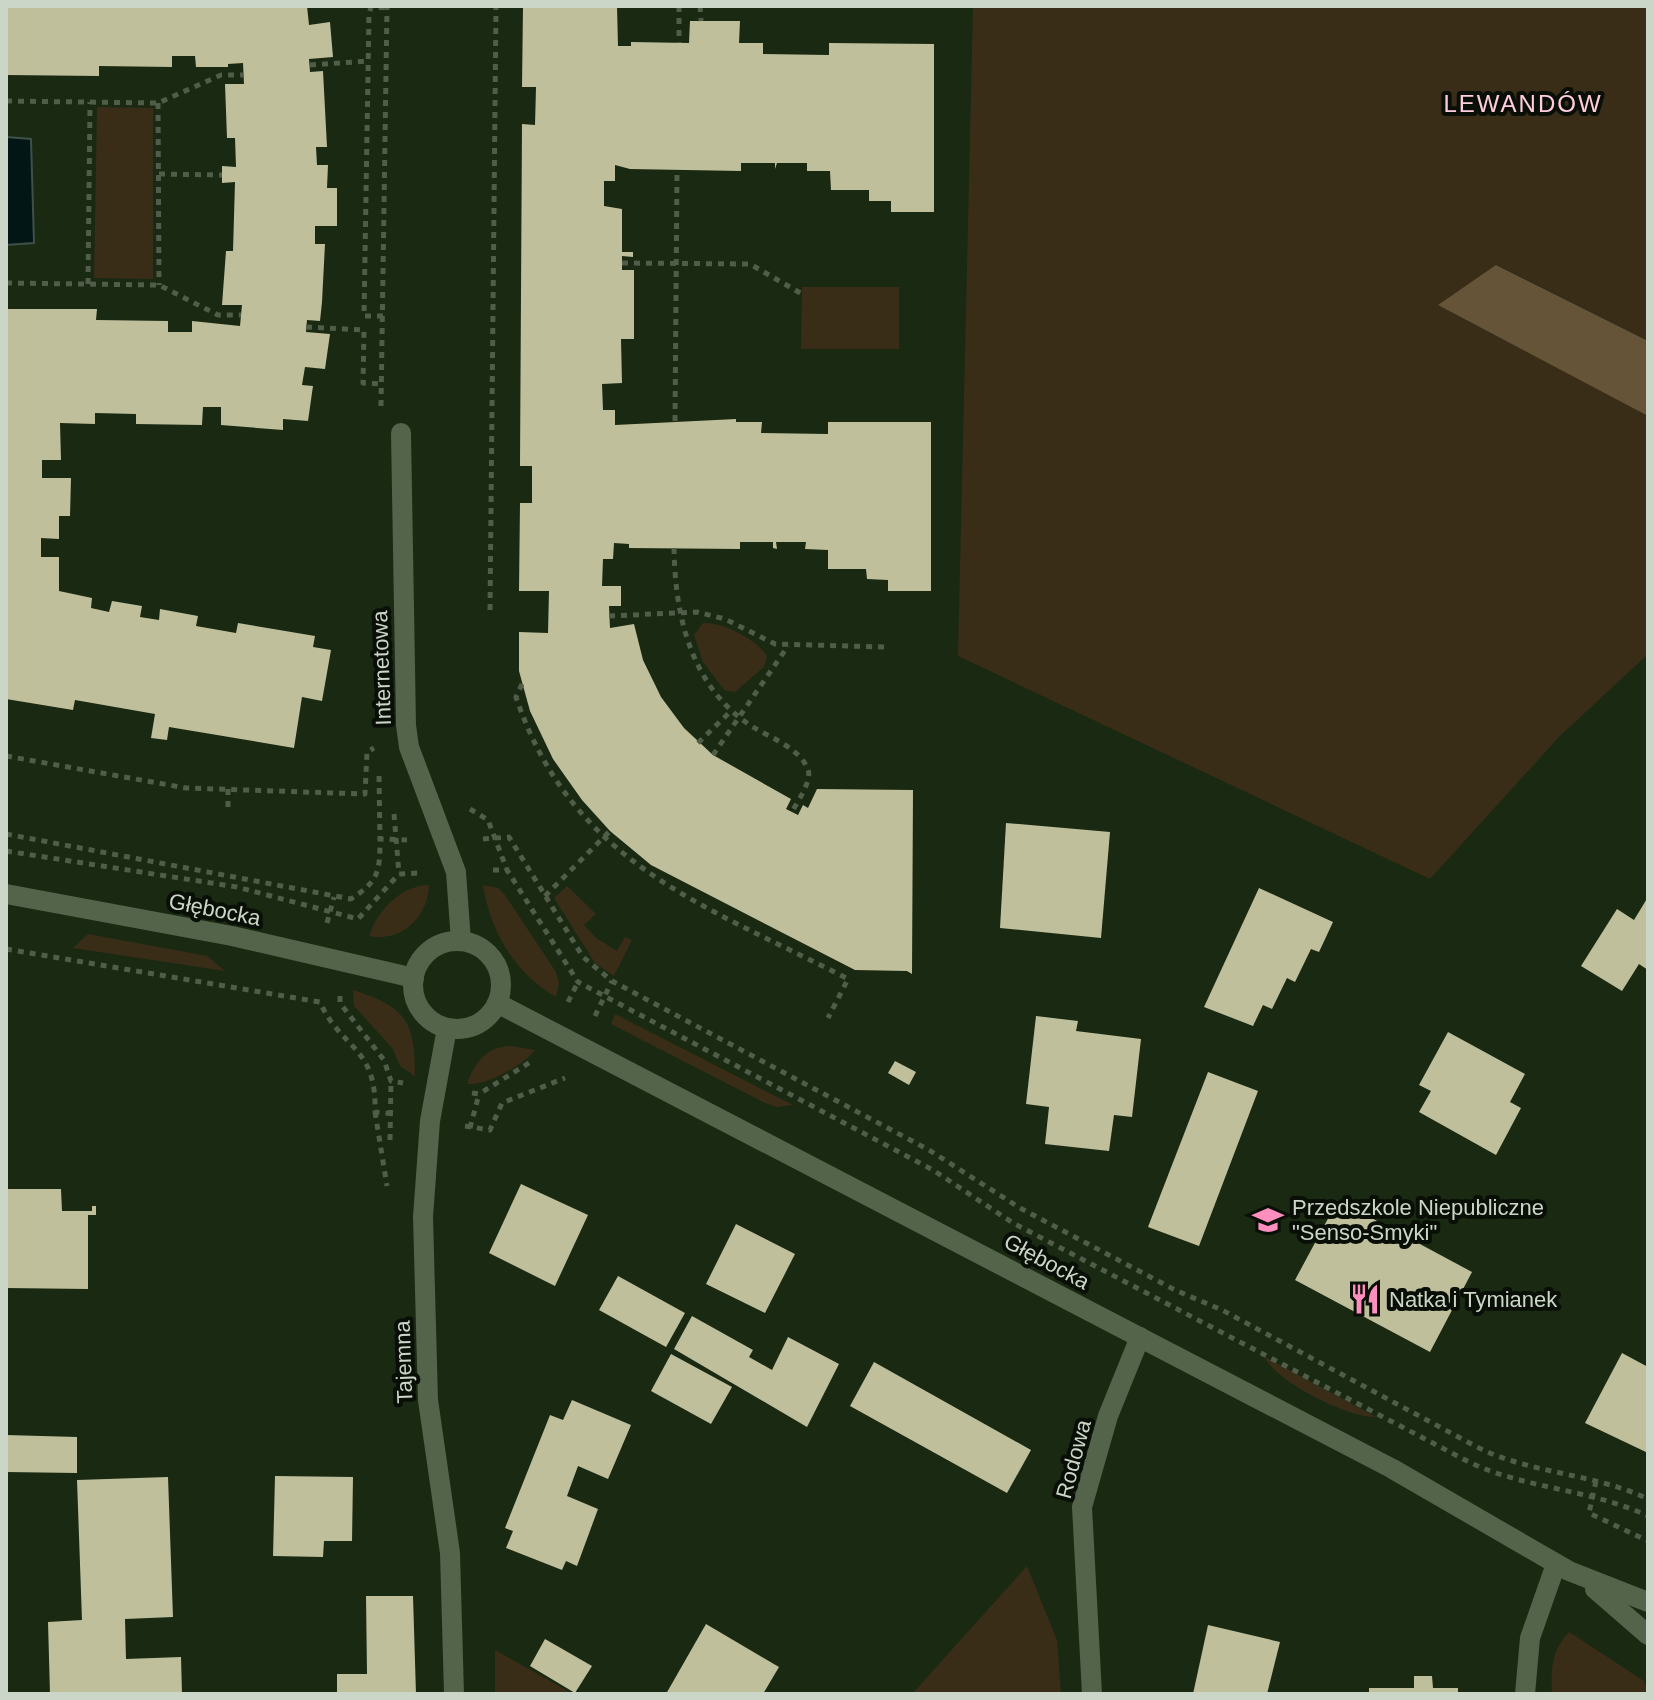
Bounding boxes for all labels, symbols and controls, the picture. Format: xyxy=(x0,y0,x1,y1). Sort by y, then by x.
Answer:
district label: LEWANDÓW xyxy=(1443,90,1603,117)
street label: Internetowa xyxy=(367,609,396,726)
street label: Głębocka xyxy=(167,888,264,931)
place label: Przedszkole Niepubliczne "Senso-Smyki" xyxy=(1292,1195,1544,1245)
school or university icon: Przedszkole Niepubliczne "Senso-Smyki" xyxy=(1251,1203,1285,1237)
street label: Głębocka xyxy=(1000,1229,1094,1295)
restaurant icon: Natka i Tymianek xyxy=(1348,1282,1382,1316)
place label: Natka i Tymianek xyxy=(1389,1287,1558,1312)
street label: Tajemna xyxy=(390,1319,417,1404)
street label: Rodowa xyxy=(1051,1416,1096,1501)

